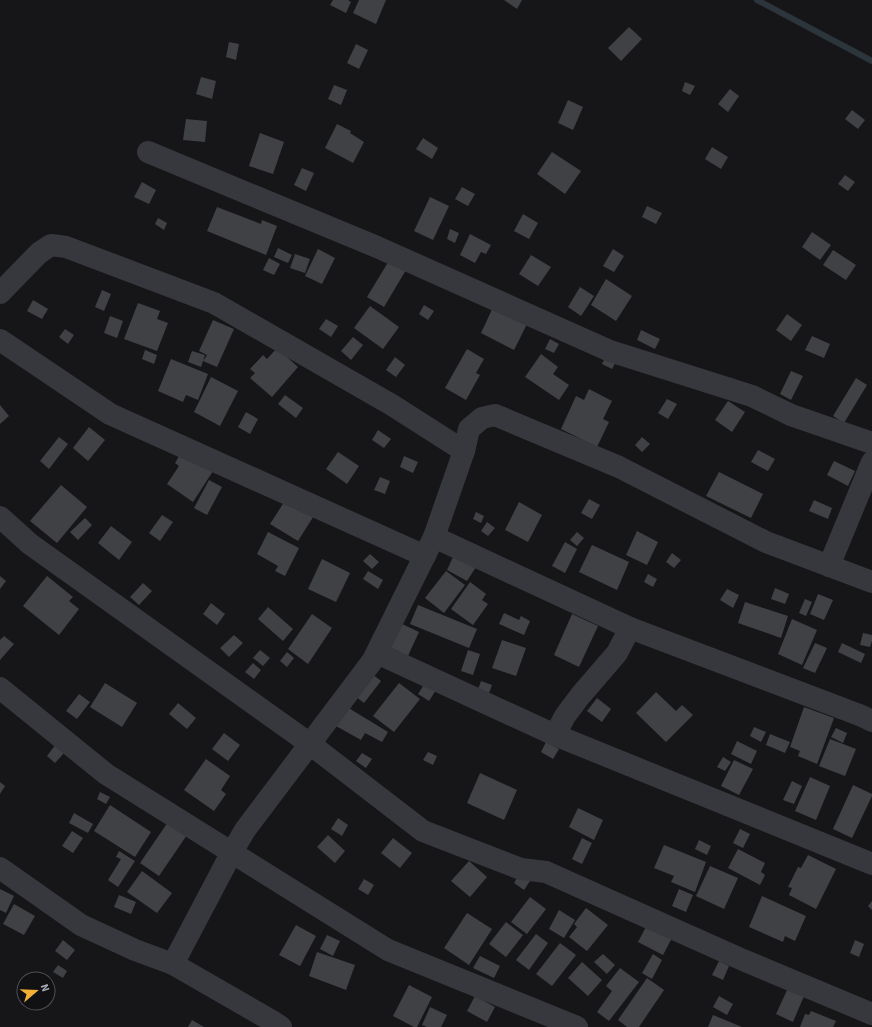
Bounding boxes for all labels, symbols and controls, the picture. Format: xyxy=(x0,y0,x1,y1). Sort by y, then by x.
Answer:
north arrow xyxy=(16,971,56,1011)
text: N xyxy=(37,982,53,994)

